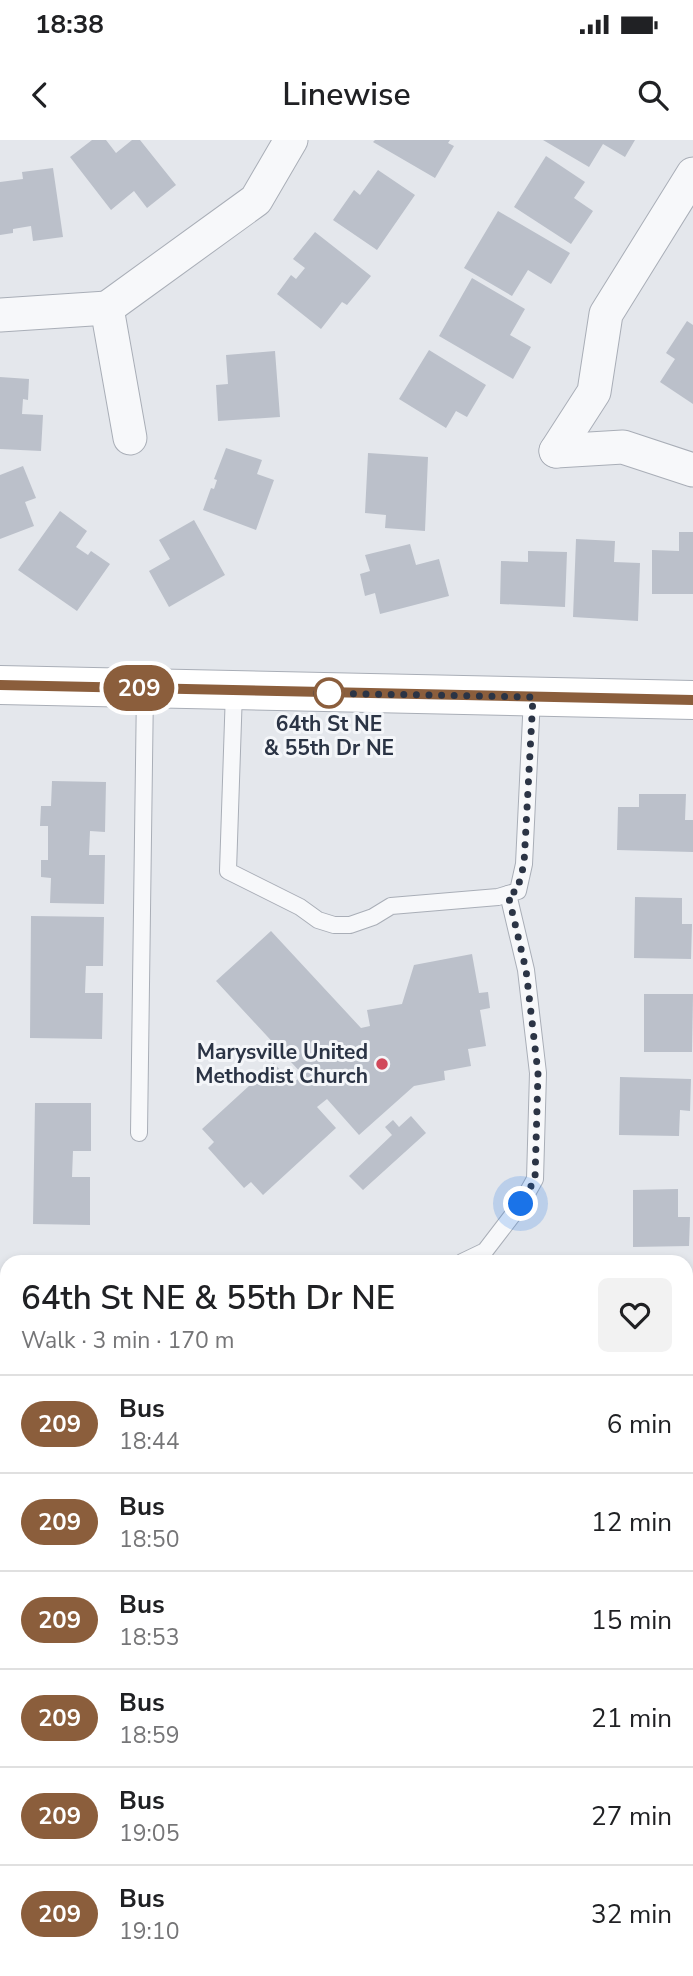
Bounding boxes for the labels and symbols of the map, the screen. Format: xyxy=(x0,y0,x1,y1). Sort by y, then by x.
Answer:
line badge: 209 xyxy=(99,665,179,711)
marker: 64th St NE & 55th Dr NE xyxy=(314,678,344,708)
place label: 64th St NE & 55th Dr NE xyxy=(264,710,394,762)
place label: Marysville United Methodist Church xyxy=(195,1038,368,1090)
marker: Marysville United Methodist Church xyxy=(374,1056,390,1072)
your location xyxy=(503,1186,538,1221)

